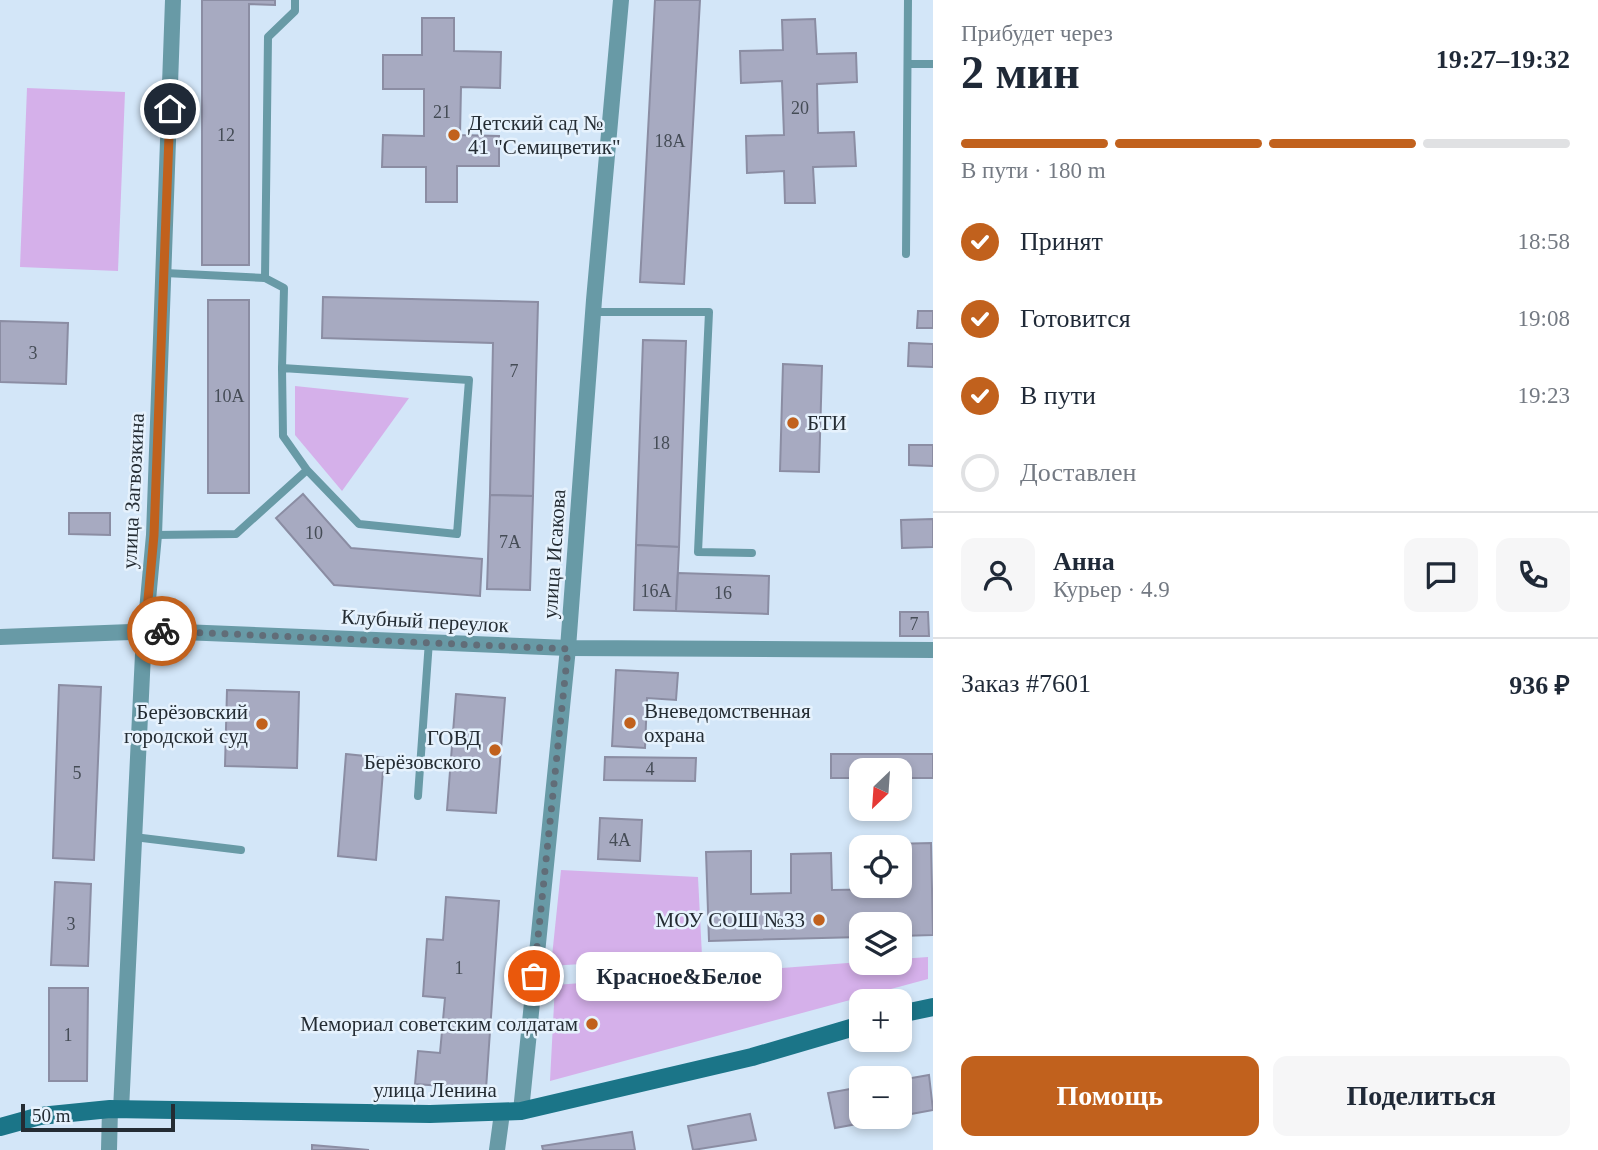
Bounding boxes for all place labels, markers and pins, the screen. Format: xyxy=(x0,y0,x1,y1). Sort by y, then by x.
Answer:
pin xyxy=(140,79,200,139)
place label: Детский сад № 41 "Семицветик" xyxy=(468,111,620,159)
marker: Детский сад № 41 "Семицветик" xyxy=(446,127,462,143)
place label: БТИ xyxy=(807,411,847,435)
marker: БТИ xyxy=(785,415,801,431)
place label: Вневедомственная охрана xyxy=(644,699,811,747)
place label: Берёзовский городской суд xyxy=(124,700,248,748)
marker: Вневедомственная охрана xyxy=(622,715,638,731)
marker: Берёзовский городской суд xyxy=(254,716,270,732)
place label: ГОВД Берёзовского xyxy=(364,726,481,774)
marker: ГОВД Берёзовского xyxy=(487,742,503,758)
place label: МОУ СОШ №33 xyxy=(656,908,805,932)
marker: МОУ СОШ №33 xyxy=(811,912,827,928)
pin xyxy=(504,946,564,1006)
callout: Красное&Белое xyxy=(576,951,782,1000)
place label: Мемориал советским солдатам xyxy=(300,1012,578,1036)
marker: Мемориал советским солдатам xyxy=(584,1016,600,1032)

